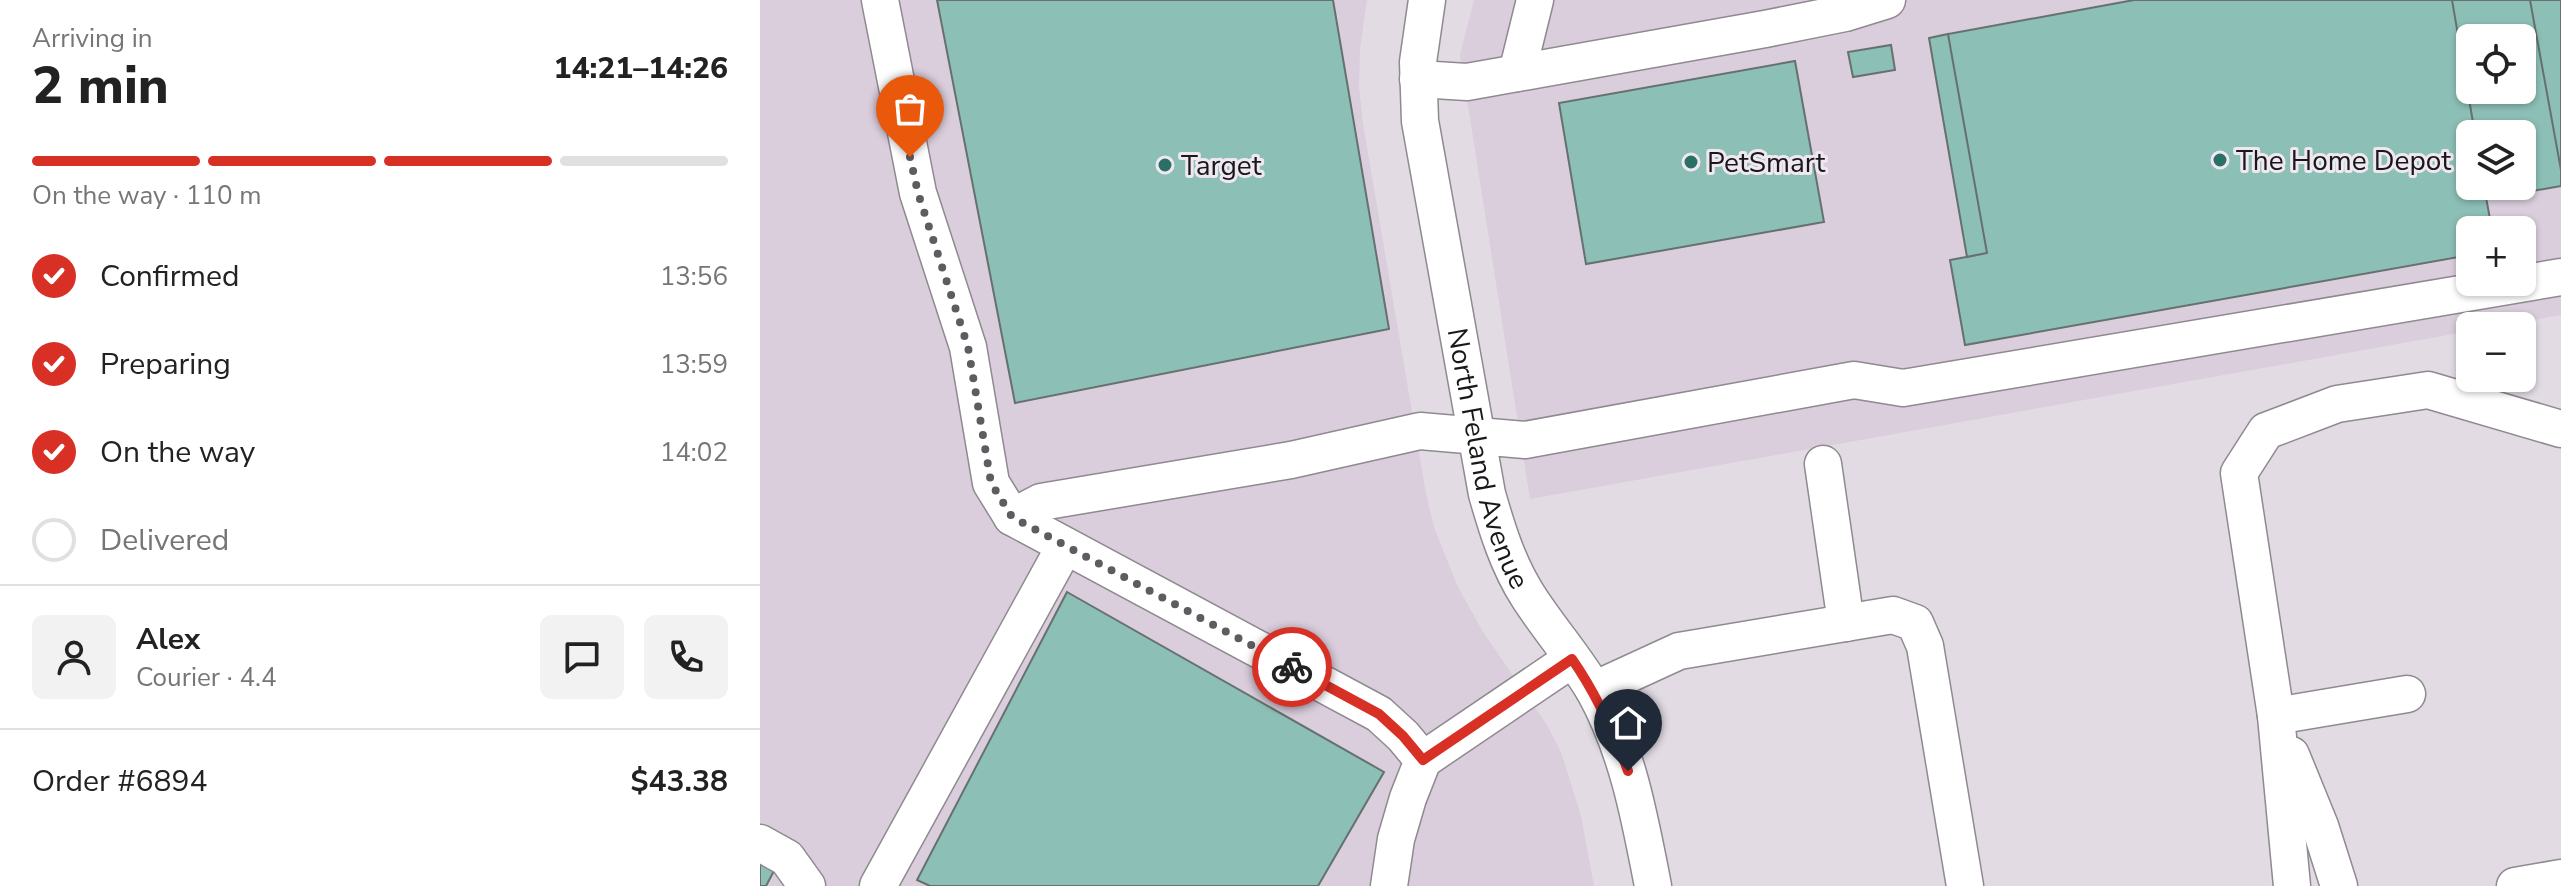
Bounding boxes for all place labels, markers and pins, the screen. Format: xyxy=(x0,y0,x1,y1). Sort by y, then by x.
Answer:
pin xyxy=(876,75,944,157)
place label: The Home Depot xyxy=(2236,142,2451,180)
place label: PetSmart xyxy=(1707,144,1826,182)
place label: Target xyxy=(1181,147,1262,185)
marker: The Home Depot xyxy=(2211,151,2229,169)
marker: PetSmart xyxy=(1682,153,1700,171)
marker: Target xyxy=(1156,156,1174,174)
pin xyxy=(1594,689,1662,771)

